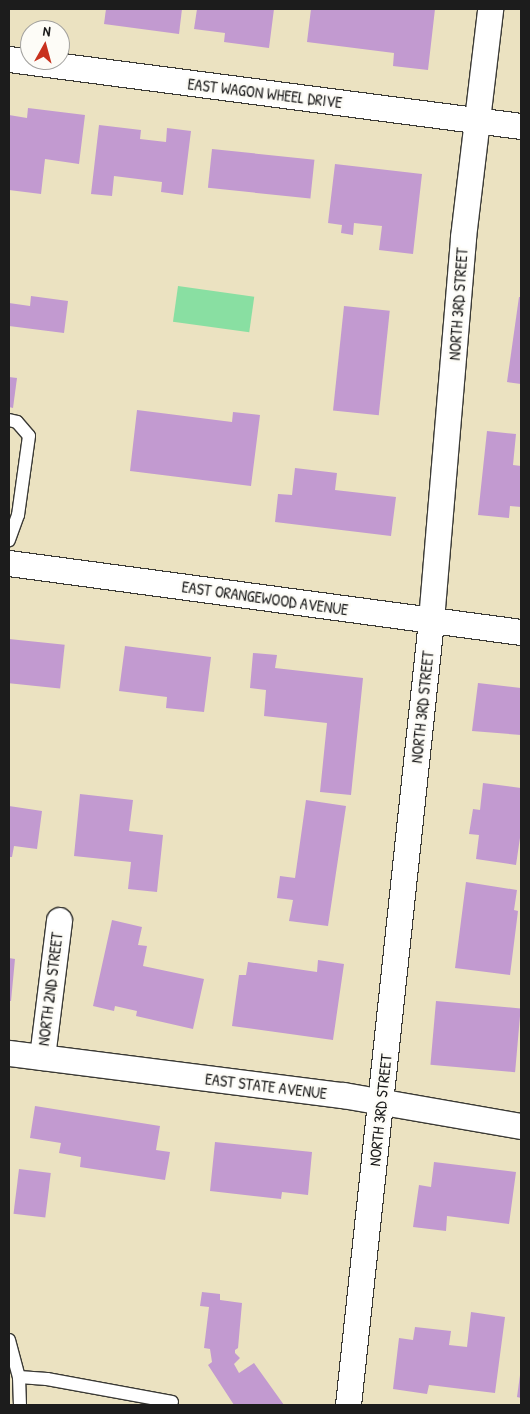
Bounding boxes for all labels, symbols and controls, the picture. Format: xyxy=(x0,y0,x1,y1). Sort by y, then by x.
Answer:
north arrow xyxy=(20,20,70,70)
text: N xyxy=(42,21,52,40)
street label: EAST WAGON WHEEL DRIVE xyxy=(187,74,343,112)
street label: NORTH 3RD STREET xyxy=(444,247,472,361)
street label: EAST ORANGEWOOD AVENUE xyxy=(181,577,349,619)
street label: NORTH 3RD STREET xyxy=(407,650,437,764)
street label: NORTH 2ND STREET xyxy=(34,931,66,1047)
street label: NORTH 3RD STREET xyxy=(365,1053,395,1167)
street label: EAST STATE AVENUE xyxy=(204,1069,328,1103)

